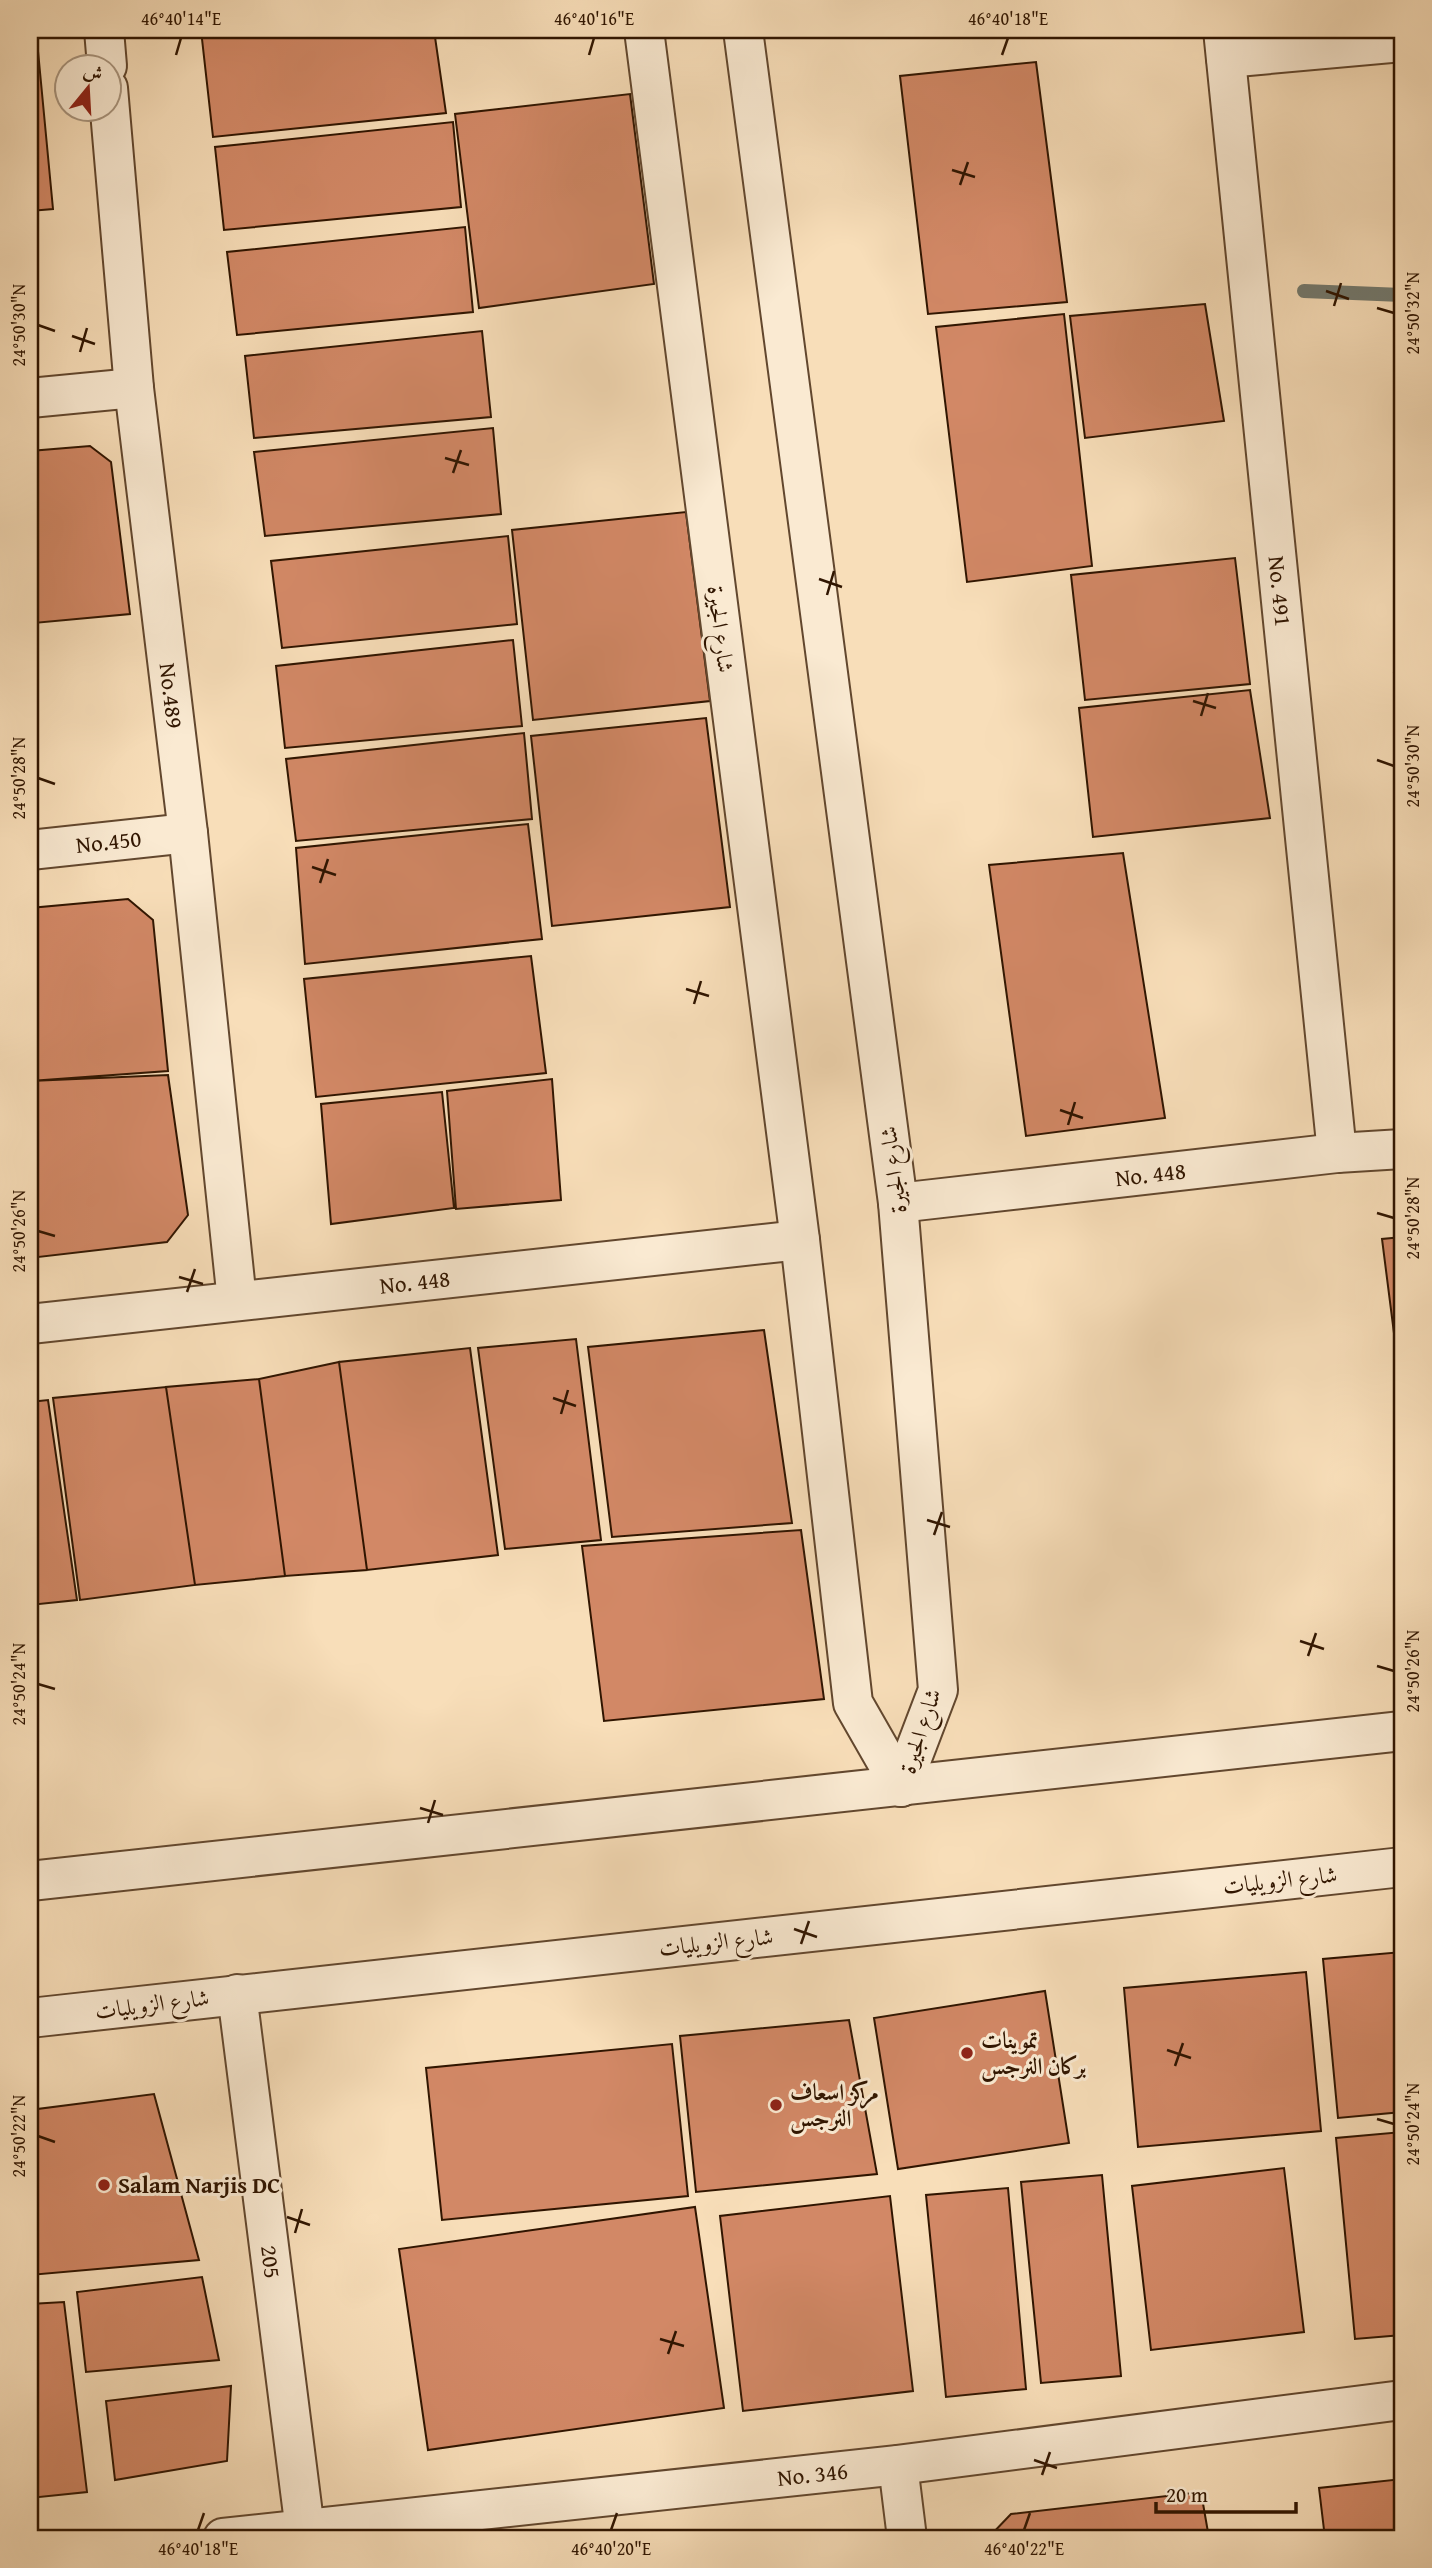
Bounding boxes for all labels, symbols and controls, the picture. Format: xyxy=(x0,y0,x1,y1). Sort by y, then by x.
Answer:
text: 46°40'14"E xyxy=(141,5,221,32)
text: 46°40'16"E xyxy=(554,5,634,32)
text: 46°40'18"E xyxy=(968,5,1048,32)
north arrow xyxy=(52,52,122,122)
text: ش xyxy=(80,56,107,88)
text: 24°50'32"N xyxy=(1399,271,1426,354)
text: 24°50'30"N xyxy=(5,283,32,366)
street label: No. 491 xyxy=(1260,554,1300,628)
street label: شارع الجيرة xyxy=(696,583,743,675)
street label: No.489 xyxy=(151,661,192,730)
text: 24°50'30"N xyxy=(1399,724,1426,807)
text: 24°50'28"N xyxy=(5,736,32,819)
street label: No.450 xyxy=(74,821,143,861)
street label: شارع الجيرة xyxy=(871,1124,918,1216)
street label: No. 448 xyxy=(1113,1153,1187,1194)
text: 24°50'28"N xyxy=(1399,1176,1426,1259)
text: 24°50'26"N xyxy=(5,1189,32,1272)
street label: No. 448 xyxy=(378,1261,452,1302)
text: 24°50'26"N xyxy=(1399,1629,1426,1712)
text: 24°50'24"N xyxy=(5,1642,32,1725)
street label: شارع الجيرة xyxy=(890,1684,953,1779)
street label: شارع الزويليات xyxy=(1221,1857,1339,1906)
street label: شارع الزويليات xyxy=(657,1919,775,1968)
street label: شارع الزويليات xyxy=(93,1980,211,2031)
place label: تموينات بركان النرجس xyxy=(981,2023,1086,2082)
marker: تموينات بركان النرجس xyxy=(959,2045,975,2061)
place label: مركز اسعاف النرجس xyxy=(790,2075,879,2134)
text: 24°50'24"N xyxy=(1399,2082,1426,2165)
text: 24°50'22"N xyxy=(5,2094,32,2177)
marker: مركز اسعاف النرجس xyxy=(768,2097,784,2113)
place label: Salam Narjis DC xyxy=(118,2168,280,2201)
marker: Salam Narjis DC xyxy=(96,2177,112,2193)
street label: 205 xyxy=(253,2243,290,2280)
street label: No. 346 xyxy=(776,2454,849,2494)
scale bar xyxy=(1156,2470,1296,2514)
text: 20 m xyxy=(1166,2479,1208,2510)
text: 46°40'18"E xyxy=(158,2535,238,2562)
text: 46°40'20"E xyxy=(571,2535,651,2562)
text: 46°40'22"E xyxy=(984,2535,1064,2562)

